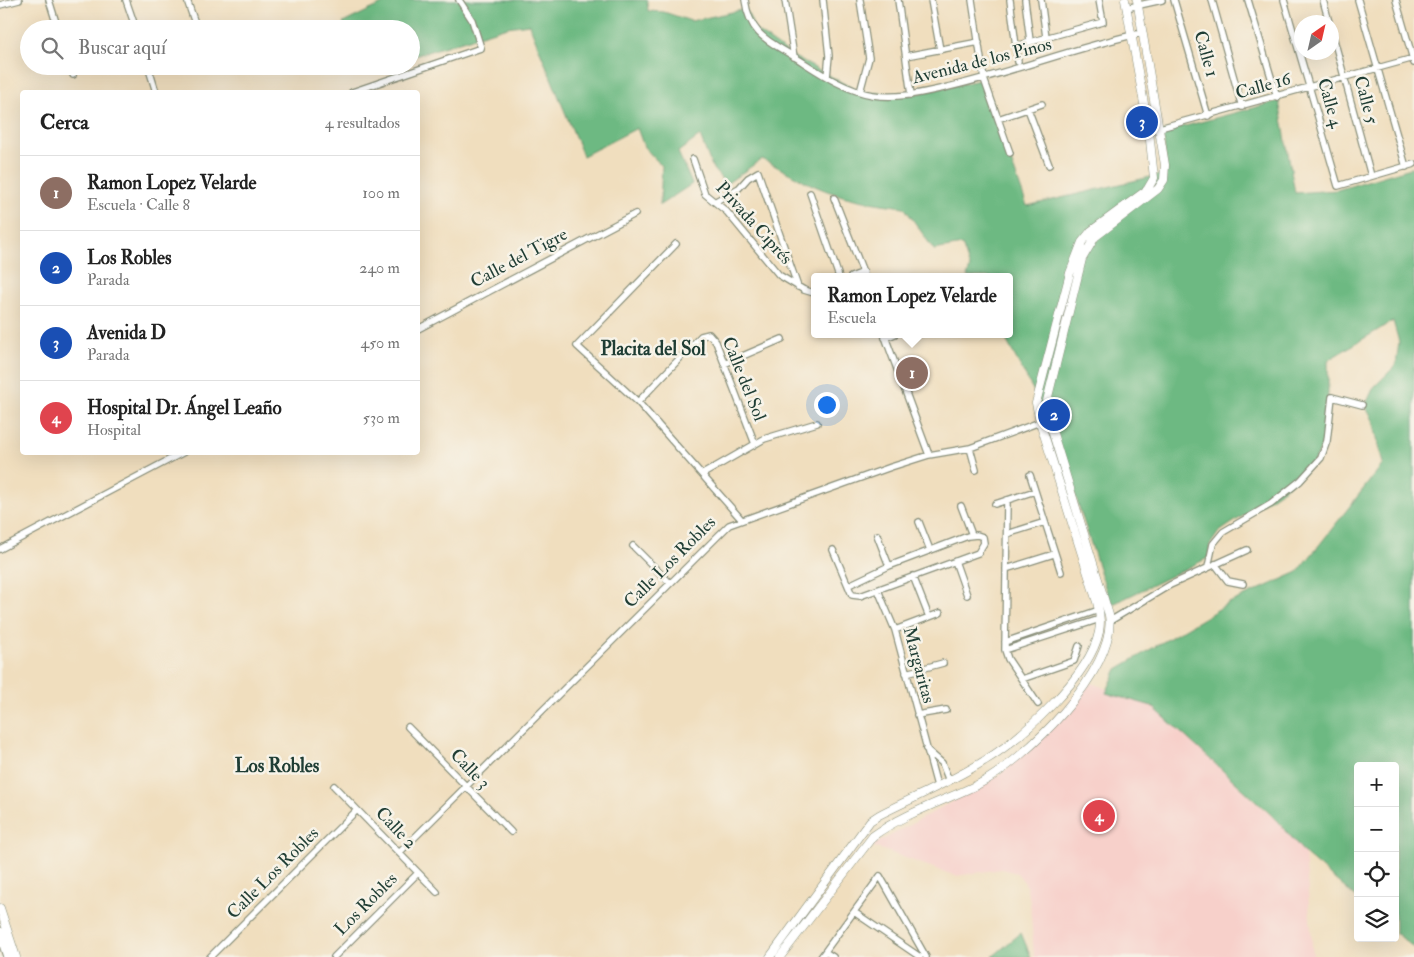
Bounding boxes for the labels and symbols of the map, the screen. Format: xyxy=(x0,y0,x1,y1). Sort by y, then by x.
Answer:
north arrow xyxy=(1294,15,1339,60)
street label: Calle 1 xyxy=(1188,28,1224,80)
street label: Avenida de los Pinos xyxy=(909,33,1054,90)
street label: Calle 16 xyxy=(1233,67,1294,105)
street label: Calle 5 xyxy=(1349,73,1383,127)
street label: Calle 4 xyxy=(1312,75,1348,132)
pin: 3 xyxy=(1126,103,1158,141)
street label: Privada Ciprés xyxy=(711,177,797,269)
street label: Calle del Tigre xyxy=(466,223,572,293)
street label: Calle del Sol xyxy=(717,333,771,425)
district label: Placita del Sol xyxy=(600,337,706,361)
pin: 1 xyxy=(896,354,928,392)
your location xyxy=(814,392,840,418)
pin: 2 xyxy=(1038,396,1070,434)
street label: Calle Los Robles xyxy=(619,511,721,613)
street label: Margaritas xyxy=(898,624,940,706)
street label: Calle 3 xyxy=(445,744,495,794)
district label: Los Robles xyxy=(235,754,320,778)
pin: 4 xyxy=(1083,797,1115,835)
street label: Calle 2 xyxy=(370,802,422,854)
street label: Calle Los Robles xyxy=(222,822,324,924)
street label: Los Robles xyxy=(330,868,402,940)

